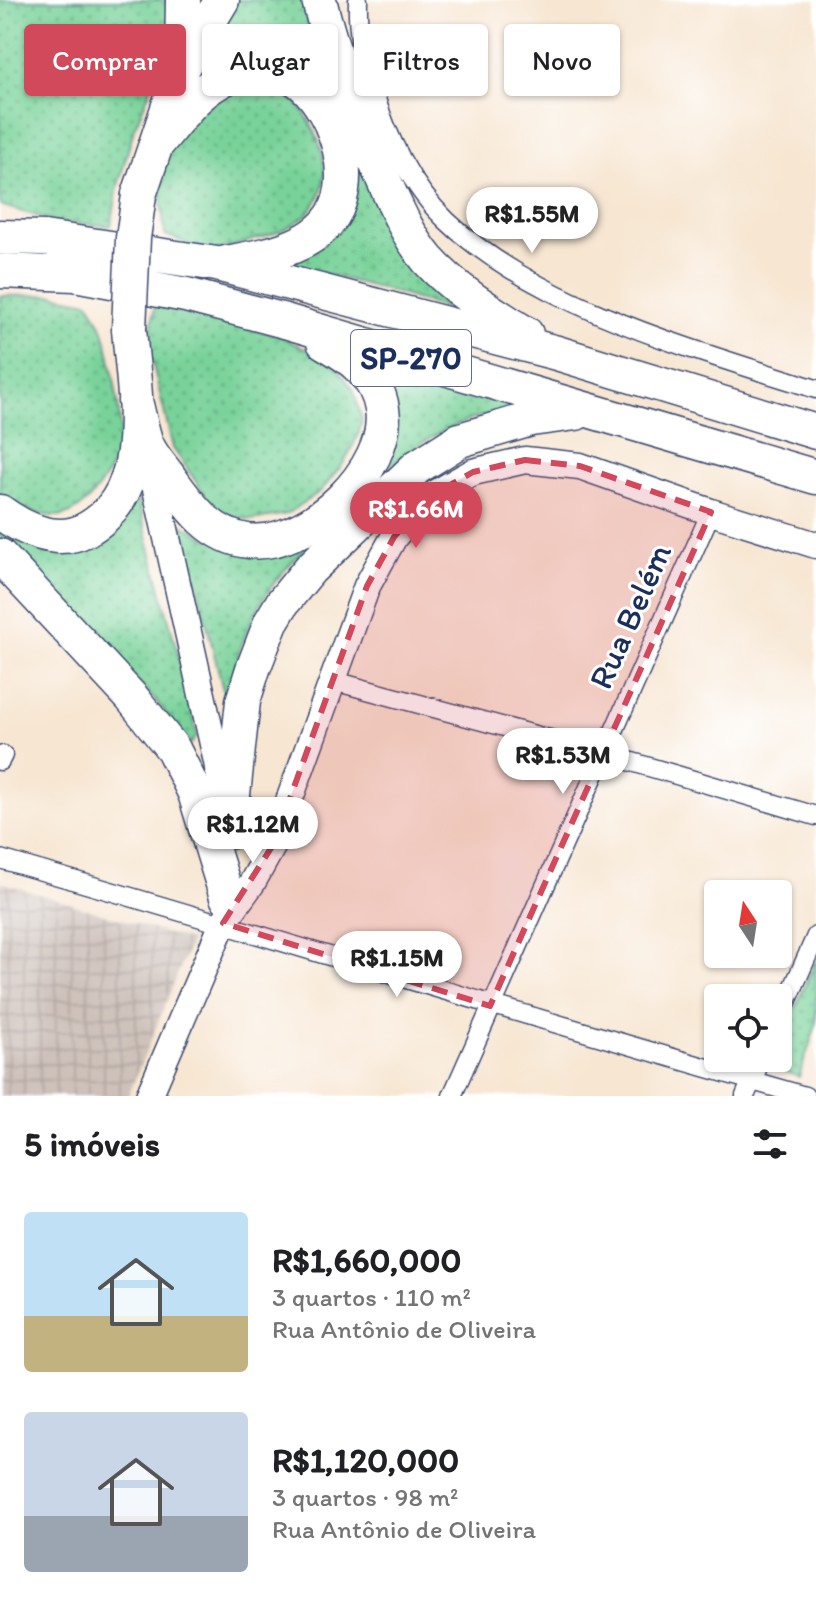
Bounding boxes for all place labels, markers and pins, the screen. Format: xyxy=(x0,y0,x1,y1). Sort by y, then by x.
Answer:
pin: R$1.55M xyxy=(458,187,606,255)
pin: R$1.66M xyxy=(342,482,490,550)
pin: R$1.53M xyxy=(489,728,637,796)
pin: R$1.12M xyxy=(179,797,327,865)
pin: R$1.15M xyxy=(323,931,471,999)

